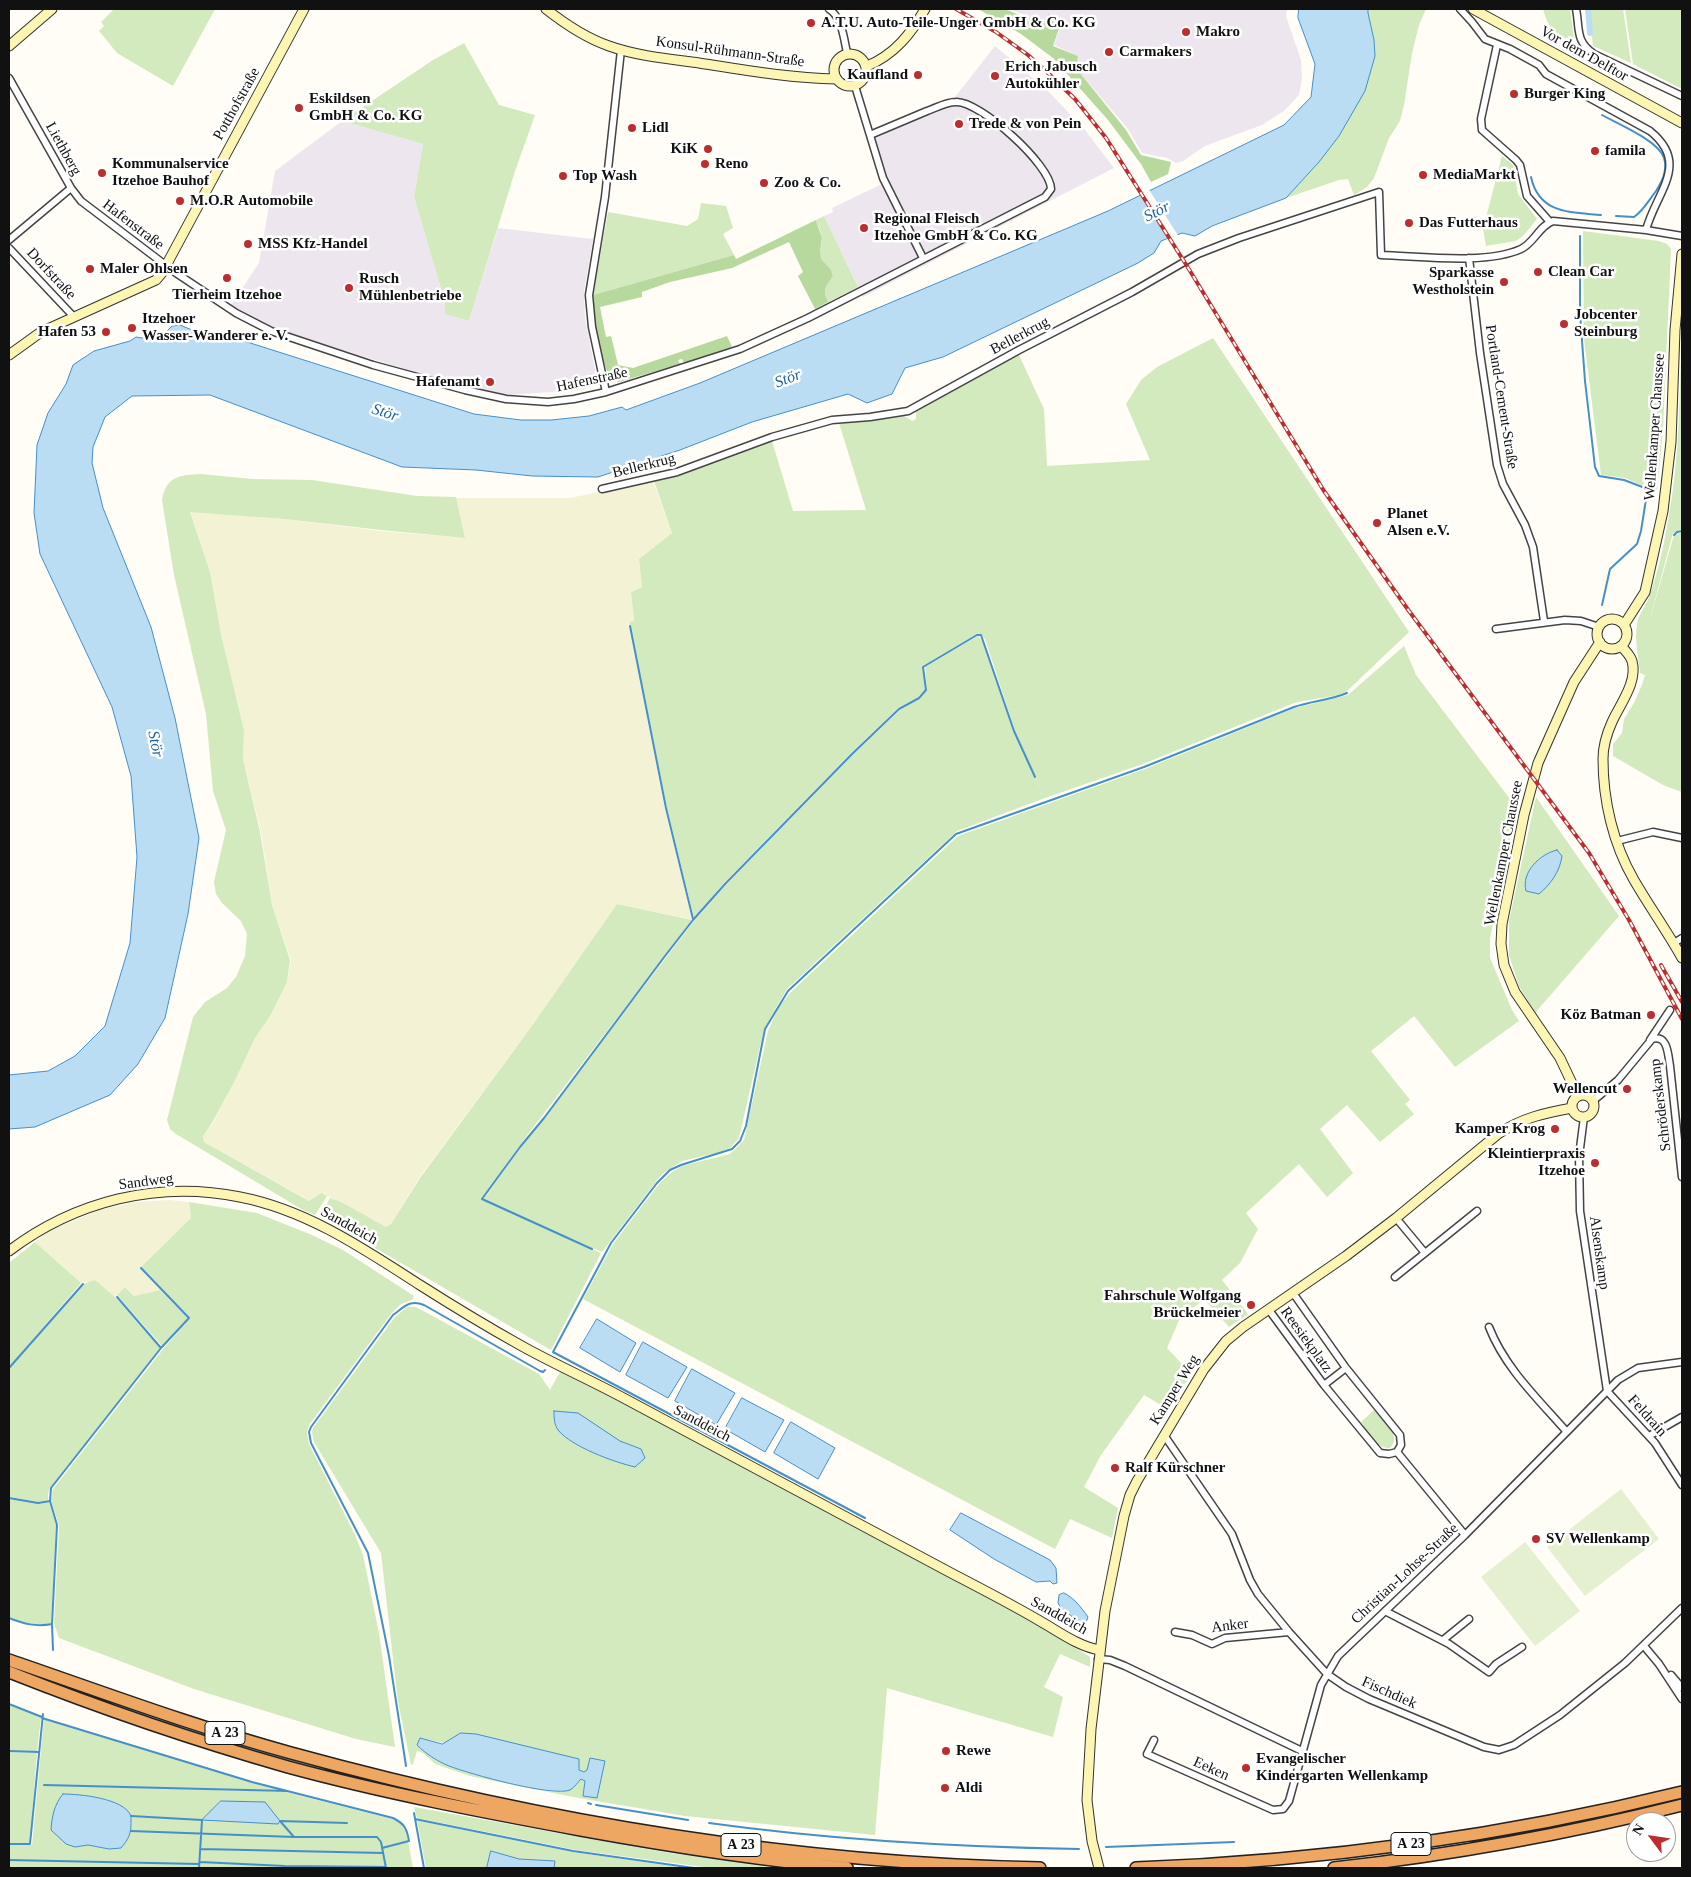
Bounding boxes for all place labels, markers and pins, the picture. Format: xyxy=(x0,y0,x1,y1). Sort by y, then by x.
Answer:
place label: A.T.U. Auto-Teile-Unger GmbH & Co. KG xyxy=(821,14,1096,32)
marker: A.T.U. Auto-Teile-Unger GmbH & Co. KG xyxy=(805,17,817,29)
place label: Makro xyxy=(1196,23,1240,41)
marker: Makro xyxy=(1180,26,1192,38)
place label: Carmakers xyxy=(1119,43,1191,61)
marker: Carmakers xyxy=(1103,46,1115,58)
place label: Erich Jabusch Autokühler xyxy=(1005,58,1097,93)
place label: Kaufland xyxy=(847,66,908,84)
marker: Kaufland xyxy=(912,69,924,81)
marker: Erich Jabusch Autokühler xyxy=(989,70,1001,82)
place label: Burger King xyxy=(1524,85,1605,103)
marker: Burger King xyxy=(1508,88,1520,100)
place label: Eskildsen GmbH & Co. KG xyxy=(309,90,422,125)
marker: Eskildsen GmbH & Co. KG xyxy=(293,102,305,114)
place label: Trede & von Pein xyxy=(969,115,1081,133)
marker: Trede & von Pein xyxy=(953,118,965,130)
place label: Lidl xyxy=(642,119,669,137)
marker: Lidl xyxy=(626,122,638,134)
place label: KiK xyxy=(670,140,698,158)
place label: famila xyxy=(1605,142,1646,160)
marker: KiK xyxy=(702,143,714,155)
marker: famila xyxy=(1589,145,1601,157)
place label: Kommunalservice Itzehoe Bauhof xyxy=(112,155,229,190)
place label: Reno xyxy=(715,155,748,173)
marker: Reno xyxy=(699,158,711,170)
place label: MediaMarkt xyxy=(1433,166,1515,184)
marker: Kommunalservice Itzehoe Bauhof xyxy=(96,167,108,179)
place label: Top Wash xyxy=(573,167,637,185)
marker: MediaMarkt xyxy=(1417,169,1429,181)
marker: Top Wash xyxy=(557,170,569,182)
place label: Zoo & Co. xyxy=(774,174,841,192)
marker: Zoo & Co. xyxy=(758,177,770,189)
place label: M.O.R Automobile xyxy=(190,192,313,210)
marker: M.O.R Automobile xyxy=(174,195,186,207)
place label: Regional Fleisch Itzehoe GmbH & Co. KG xyxy=(874,210,1038,245)
place label: Das Futterhaus xyxy=(1419,214,1518,232)
marker: Das Futterhaus xyxy=(1403,217,1415,229)
marker: Regional Fleisch Itzehoe GmbH & Co. KG xyxy=(858,222,870,234)
place label: MSS Kfz-Handel xyxy=(258,235,368,253)
marker: MSS Kfz-Handel xyxy=(242,238,254,250)
place label: Maler Ohlsen xyxy=(100,260,188,278)
marker: Maler Ohlsen xyxy=(84,263,96,275)
place label: Clean Car xyxy=(1548,263,1614,281)
place label: Sparkasse Westholstein xyxy=(1412,264,1494,299)
marker: Clean Car xyxy=(1532,266,1544,278)
place label: Rusch Mühlenbetriebe xyxy=(359,270,461,305)
marker: Tierheim Itzehoe xyxy=(221,272,233,284)
marker: Sparkasse Westholstein xyxy=(1498,276,1510,288)
marker: Rusch Mühlenbetriebe xyxy=(343,282,355,294)
place label: Tierheim Itzehoe xyxy=(172,286,282,304)
place label: Jobcenter Steinburg xyxy=(1574,306,1637,341)
place label: Itzehoer Wasser-Wanderer e. V. xyxy=(142,310,288,345)
marker: Jobcenter Steinburg xyxy=(1558,318,1570,330)
marker: Itzehoer Wasser-Wanderer e. V. xyxy=(126,322,138,334)
place label: Hafen 53 xyxy=(38,323,96,341)
marker: Hafen 53 xyxy=(100,326,112,338)
place label: Hafenamt xyxy=(416,373,480,391)
marker: Hafenamt xyxy=(484,376,496,388)
place label: Planet Alsen e.V. xyxy=(1387,505,1450,540)
marker: Planet Alsen e.V. xyxy=(1371,517,1383,529)
place label: Köz Batman xyxy=(1561,1006,1641,1024)
marker: Köz Batman xyxy=(1645,1009,1657,1021)
place label: Wellencut xyxy=(1553,1080,1617,1098)
marker: Wellencut xyxy=(1621,1083,1633,1095)
place label: Kamper Krog xyxy=(1455,1120,1545,1138)
marker: Kamper Krog xyxy=(1549,1123,1561,1135)
place label: Kleintierpraxis Itzehoe xyxy=(1488,1145,1585,1180)
marker: Kleintierpraxis Itzehoe xyxy=(1589,1157,1601,1169)
place label: Fahrschule Wolfgang Brückelmeier xyxy=(1104,1287,1241,1322)
marker: Fahrschule Wolfgang Brückelmeier xyxy=(1245,1299,1257,1311)
place label: Ralf Kürschner xyxy=(1125,1459,1225,1477)
marker: Ralf Kürschner xyxy=(1109,1462,1121,1474)
place label: SV Wellenkamp xyxy=(1546,1530,1650,1548)
marker: SV Wellenkamp xyxy=(1530,1533,1542,1545)
place label: Rewe xyxy=(956,1742,991,1760)
marker: Rewe xyxy=(940,1745,952,1757)
place label: Evangelischer Kindergarten Wellenkamp xyxy=(1256,1750,1428,1785)
marker: Evangelischer Kindergarten Wellenkamp xyxy=(1240,1762,1252,1774)
place label: Aldi xyxy=(955,1779,983,1797)
marker: Aldi xyxy=(939,1782,951,1794)

